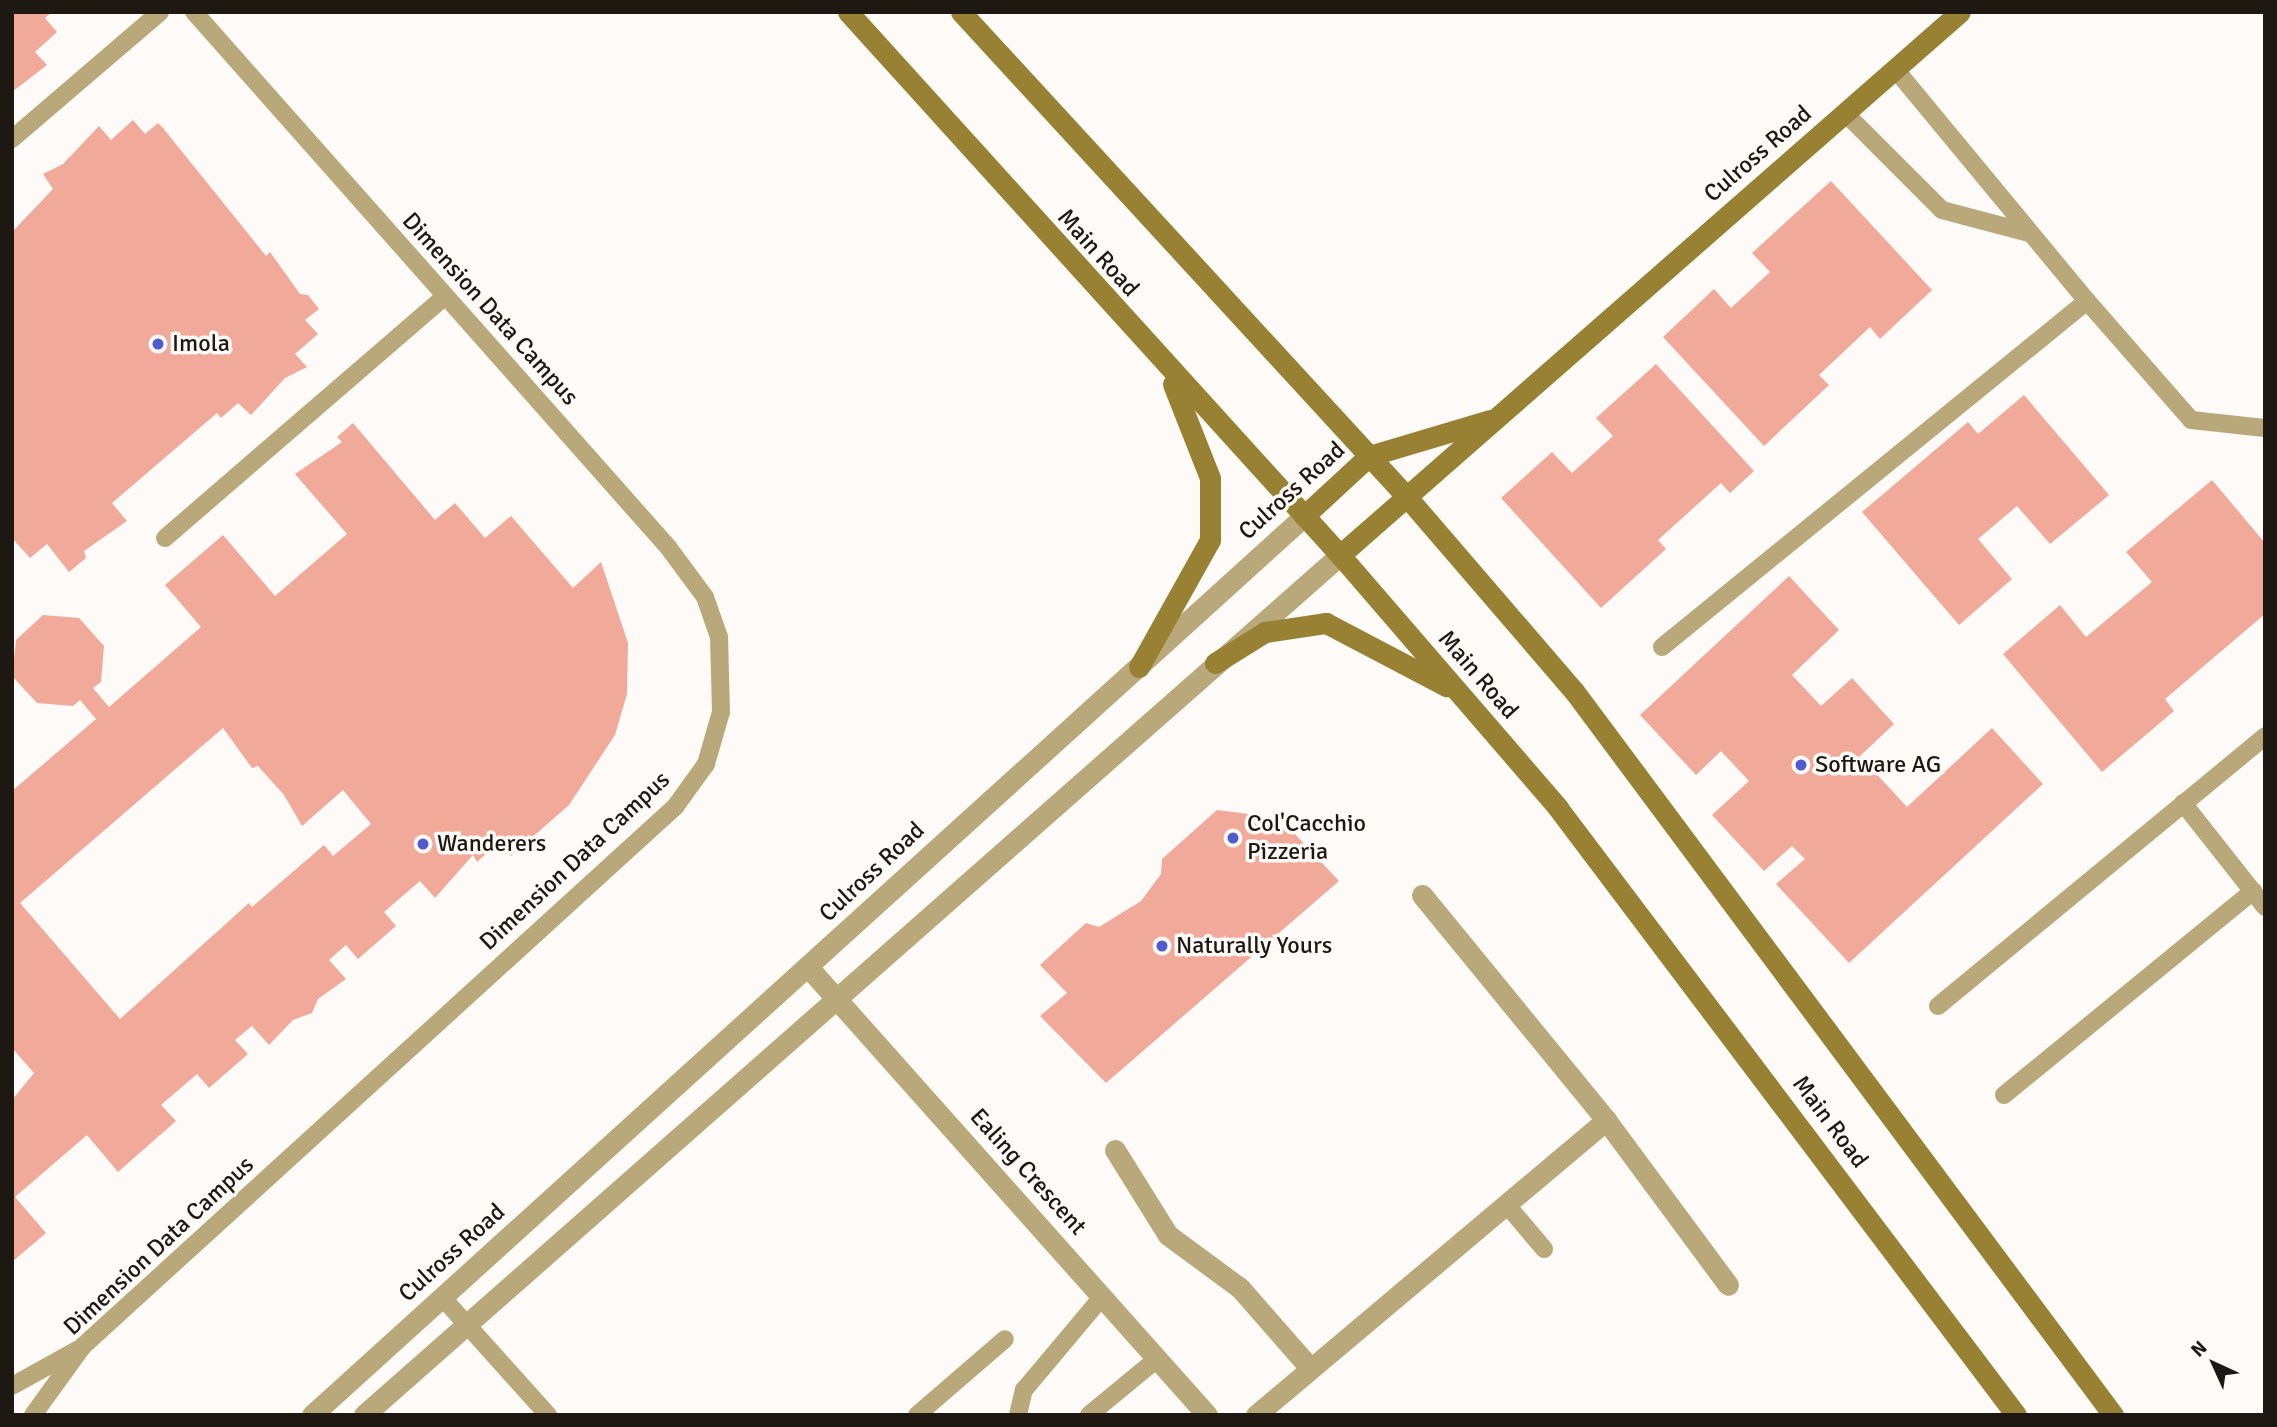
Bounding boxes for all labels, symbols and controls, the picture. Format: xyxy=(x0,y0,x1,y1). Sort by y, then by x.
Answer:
street label: Culross Road xyxy=(1698,99,1818,209)
street label: Main Road xyxy=(1051,203,1145,303)
street label: Dimension Data Campus xyxy=(396,207,584,411)
place label: Imola xyxy=(172,330,230,358)
marker: Imola xyxy=(150,336,166,352)
street label: Culross Road xyxy=(1233,436,1351,546)
street label: Main Road xyxy=(1432,625,1524,725)
place label: Software AG xyxy=(1815,751,1941,779)
marker: Software AG xyxy=(1793,757,1809,773)
street label: Dimension Data Campus xyxy=(474,765,676,957)
place label: Col'Cacchio Pizzeria xyxy=(1247,810,1366,866)
street label: Culross Road xyxy=(814,816,930,928)
place label: Wanderers xyxy=(437,830,546,858)
marker: Col'Cacchio Pizzeria xyxy=(1225,830,1241,846)
marker: Wanderers xyxy=(415,836,431,852)
place label: Naturally Yours xyxy=(1176,932,1332,960)
marker: Naturally Yours xyxy=(1154,938,1170,954)
street label: Main Road xyxy=(1786,1070,1874,1174)
street label: Ealing Crescent xyxy=(964,1103,1092,1241)
street label: Dimension Data Campus xyxy=(58,1150,260,1342)
street label: Culross Road xyxy=(393,1198,511,1308)
north arrow xyxy=(2179,1329,2249,1399)
text: N xyxy=(2186,1336,2212,1362)

